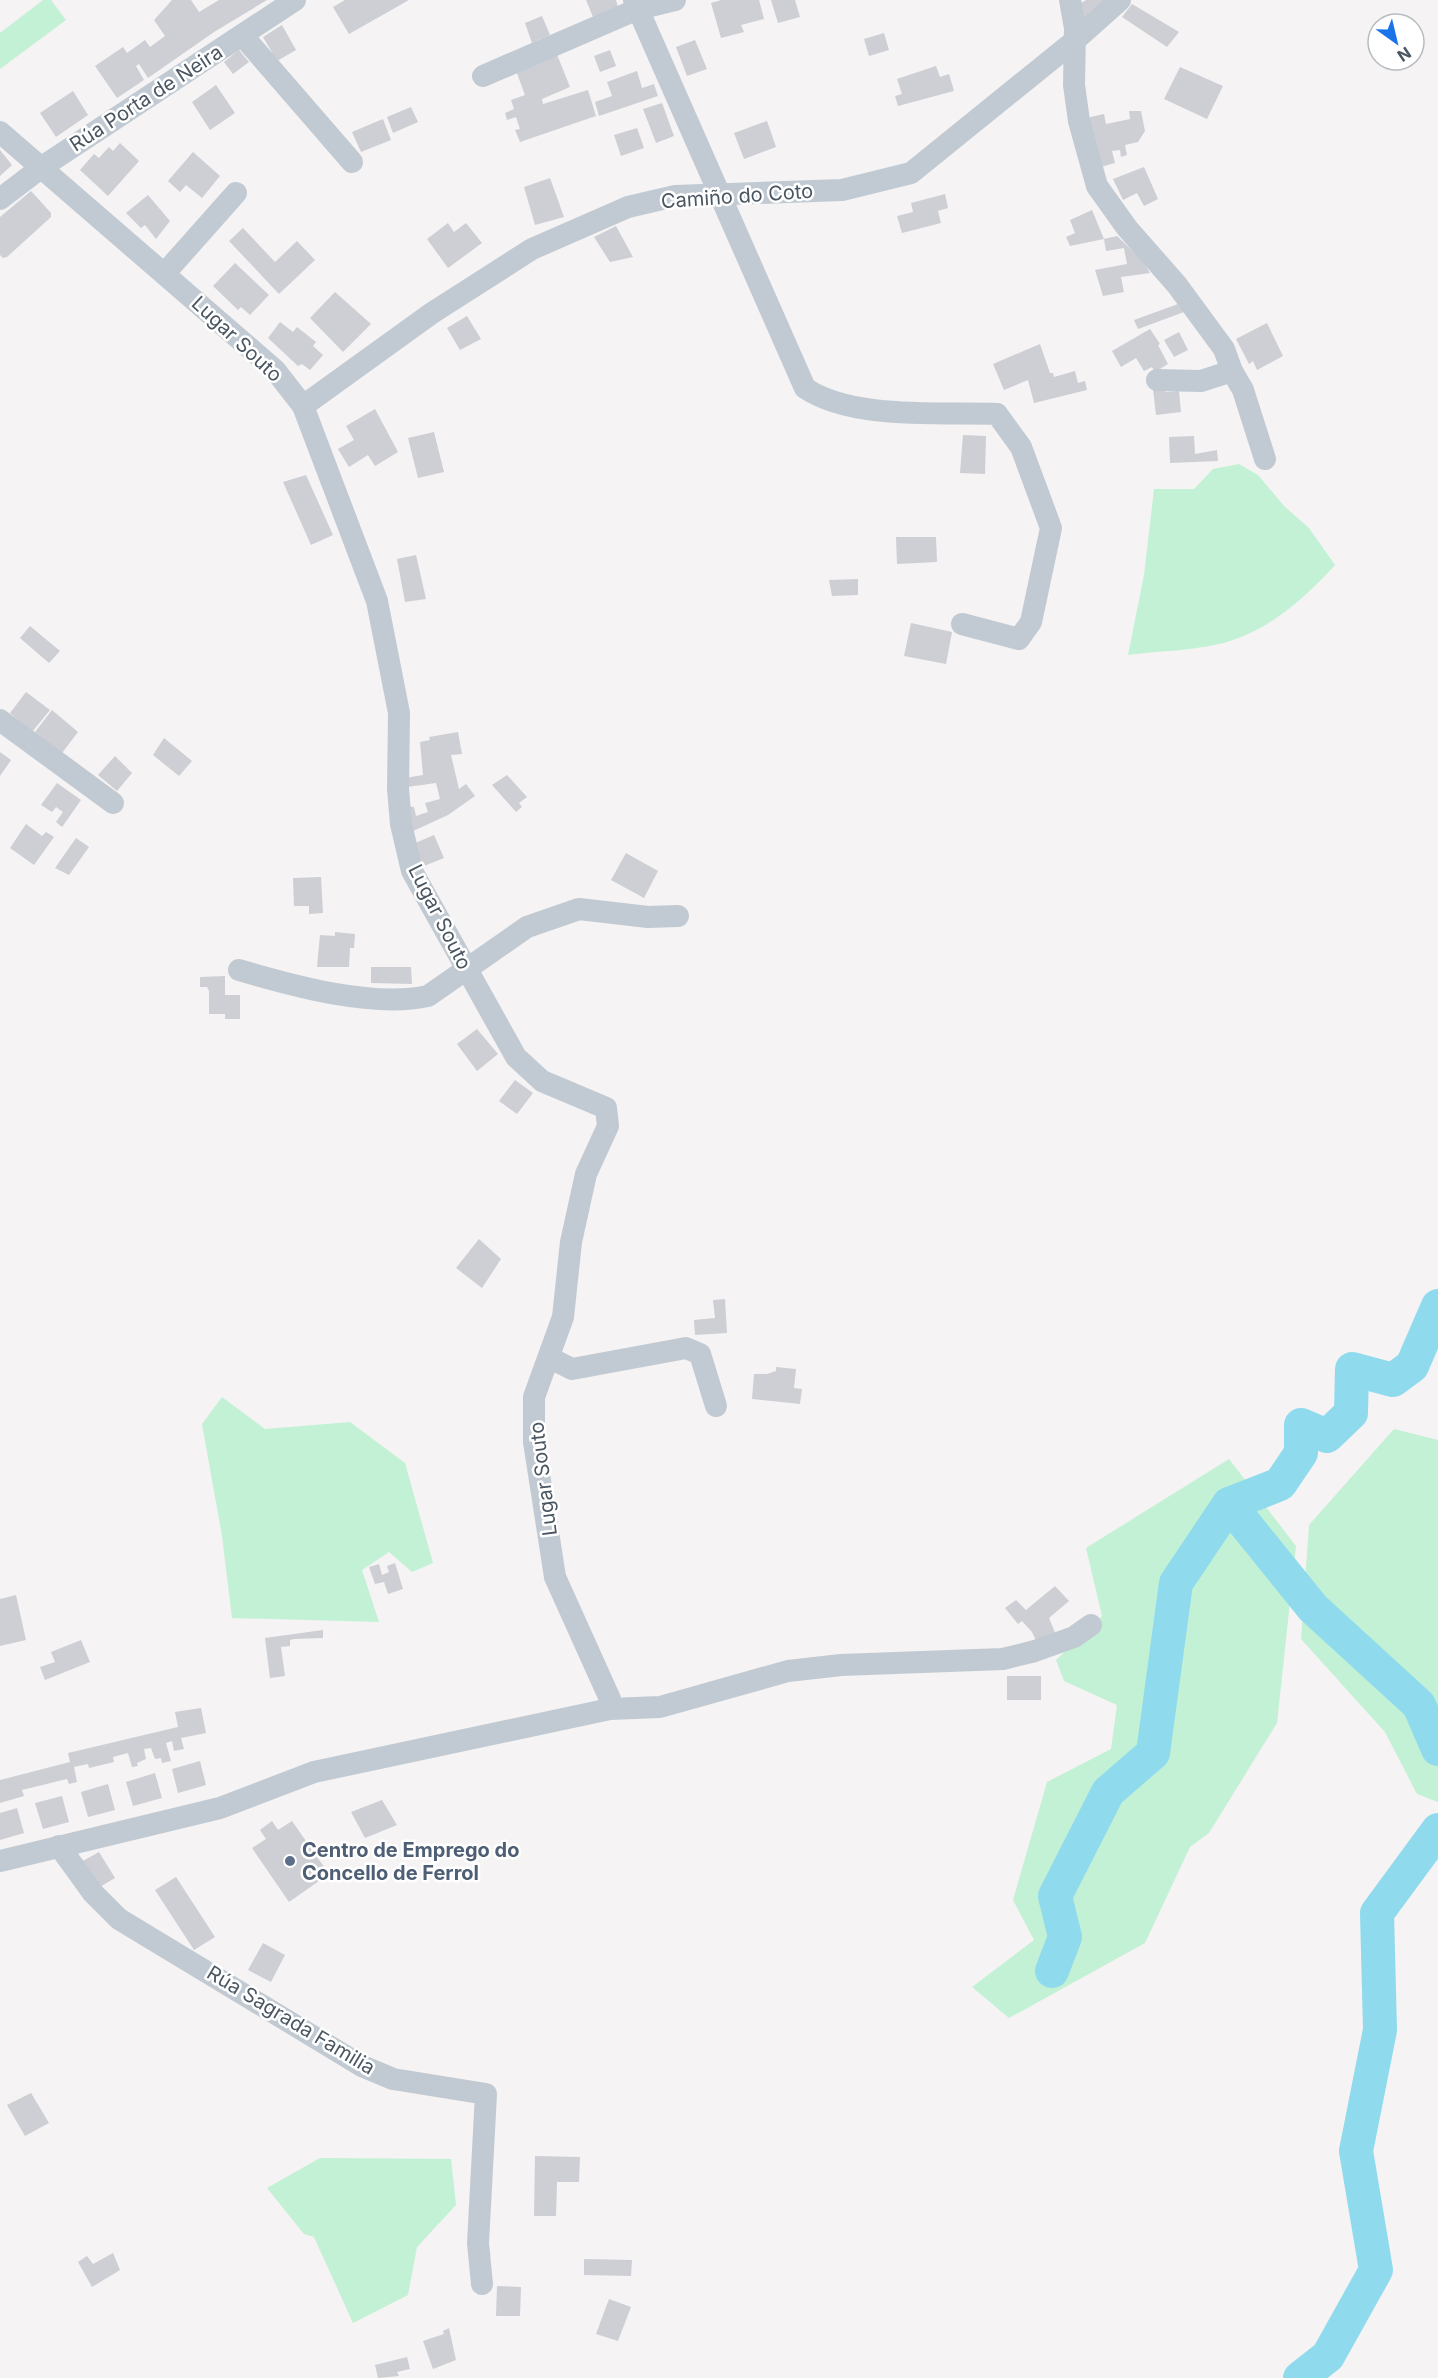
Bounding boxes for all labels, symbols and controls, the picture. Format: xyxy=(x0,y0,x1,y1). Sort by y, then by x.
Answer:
north arrow xyxy=(1366,12,1426,72)
street label: Rúa Porta de Neira xyxy=(65,40,227,156)
text: N xyxy=(1394,43,1415,66)
street label: Camiño do Coto xyxy=(660,179,814,213)
street label: Lugar Souto xyxy=(187,291,287,387)
street label: Lugar Souto xyxy=(403,860,477,974)
street label: Lugar Souto xyxy=(524,1421,562,1537)
place label: Centro de Emprego do Concello de Ferrol xyxy=(302,1838,520,1885)
marker: Centro de Emprego do Concello de Ferrol xyxy=(283,1854,297,1868)
street label: Rúa Sagrada Familia xyxy=(203,1960,379,2080)

